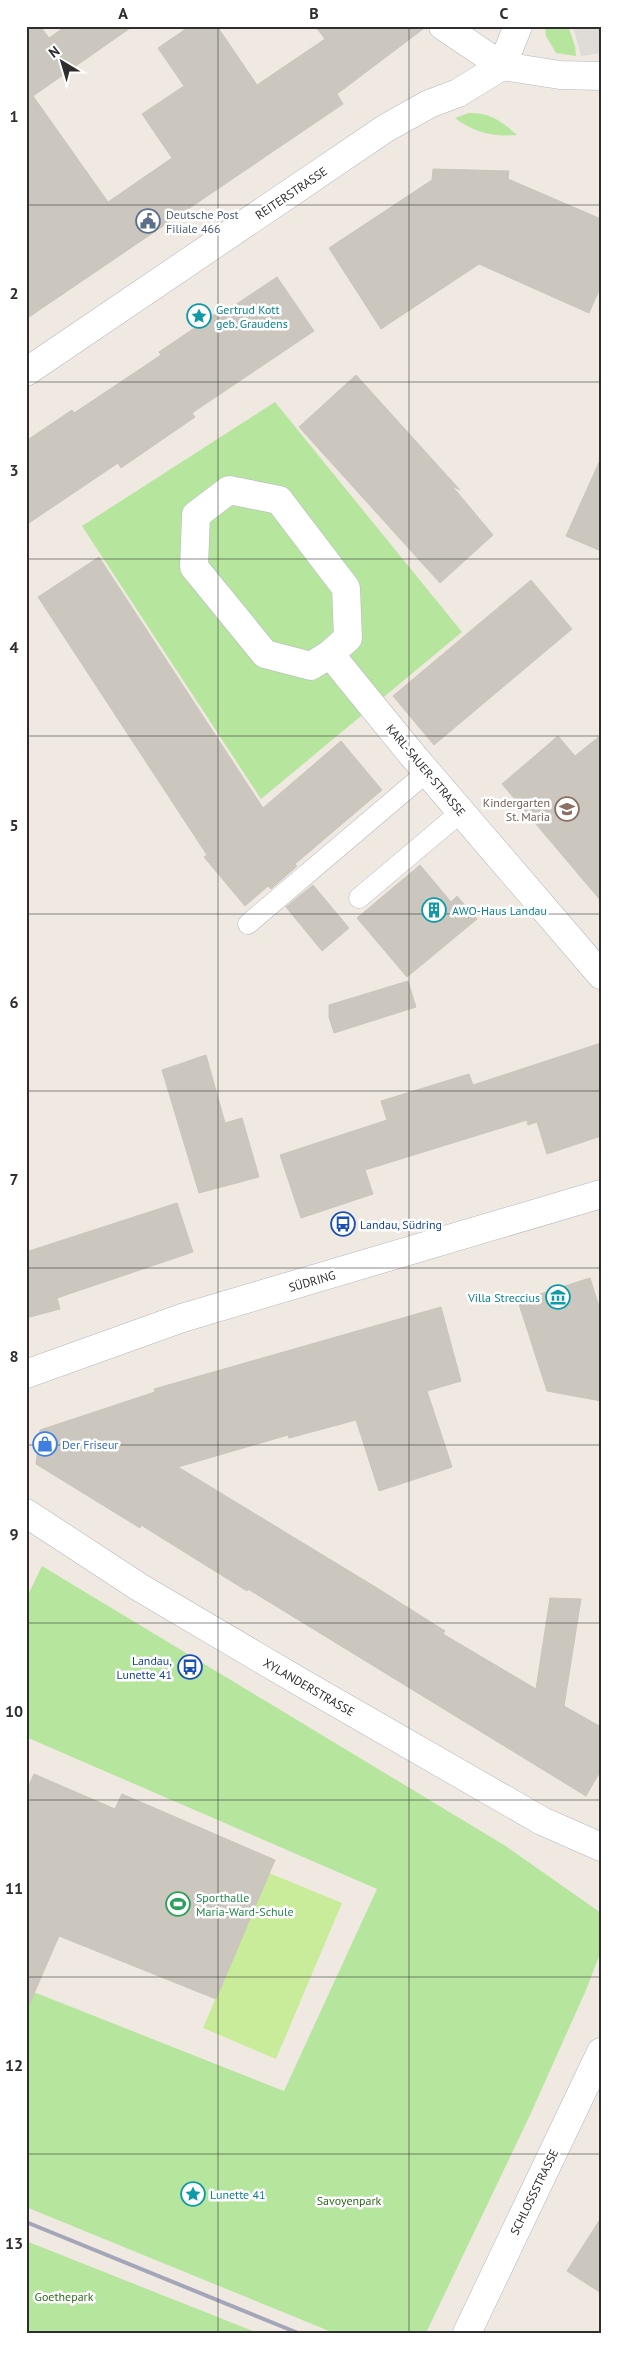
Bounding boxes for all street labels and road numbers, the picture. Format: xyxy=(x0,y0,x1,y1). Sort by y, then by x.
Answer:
street label: REITERSTRASSE xyxy=(252,163,330,223)
street label: KARL-SAUER-STRASSE xyxy=(383,721,469,819)
street label: SÜDRING xyxy=(287,1267,337,1295)
street label: XYLANDERSTRASSE xyxy=(261,1655,357,1719)
street label: SCHLOSSSTRASSE xyxy=(507,2147,561,2237)

